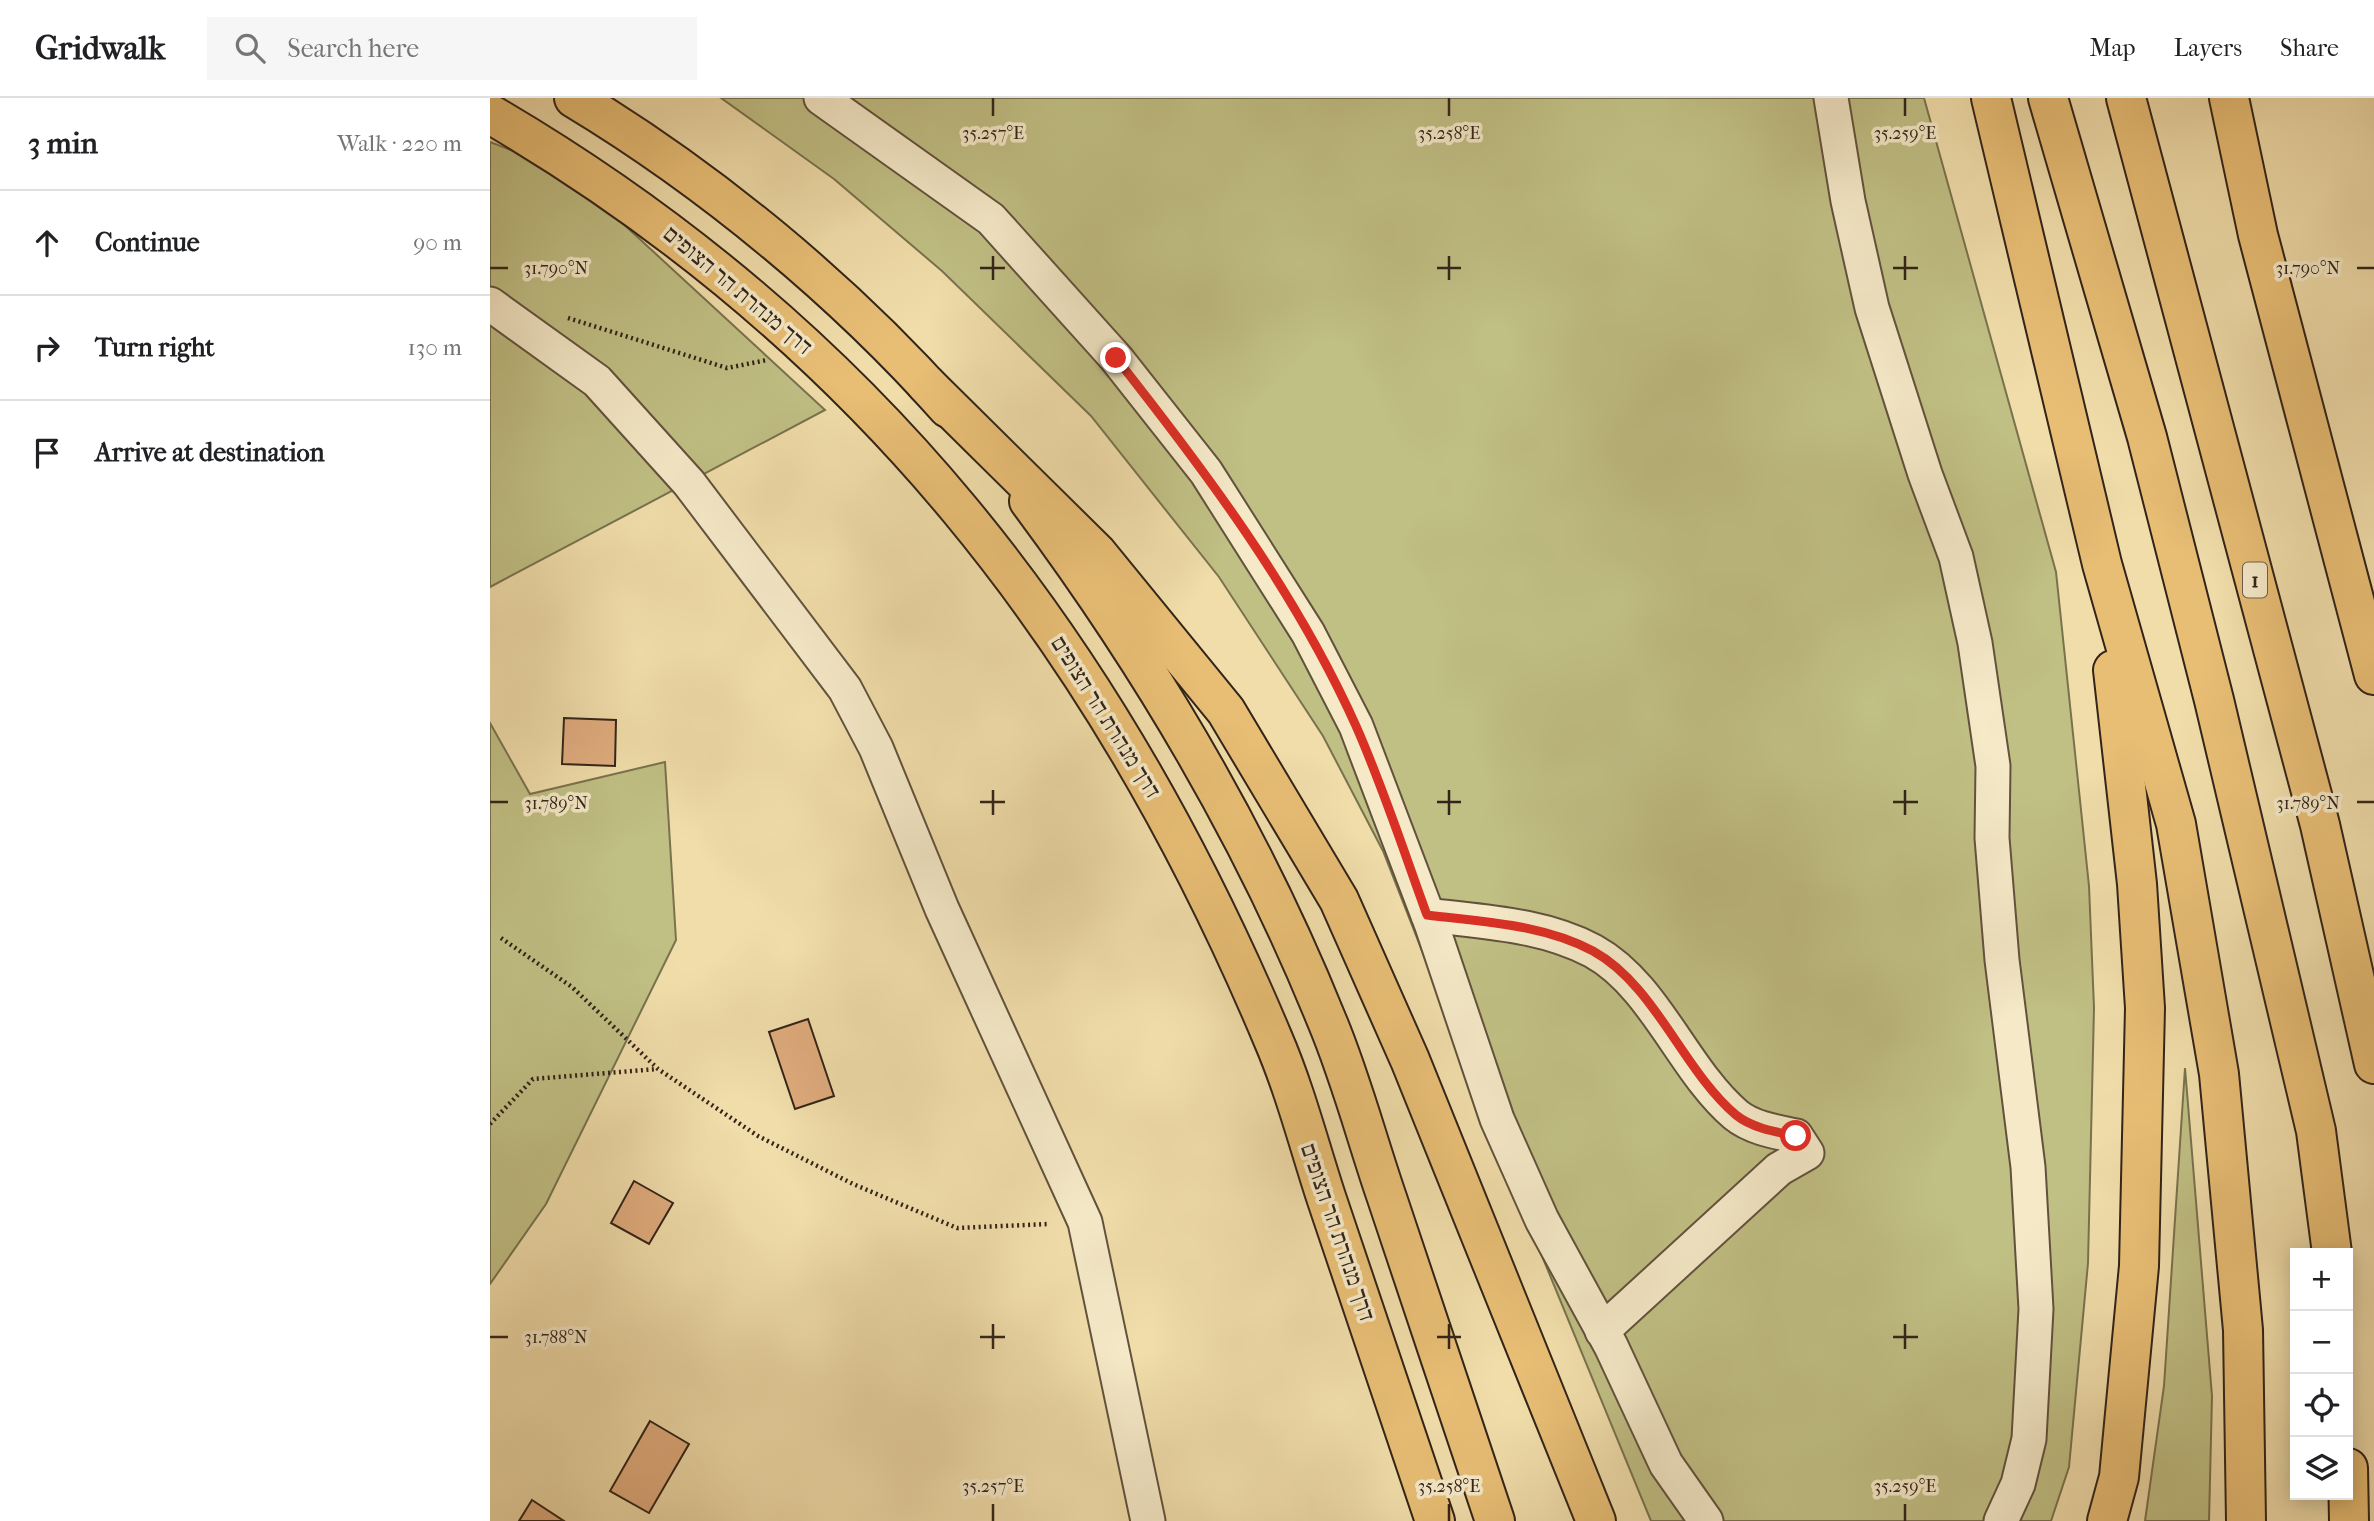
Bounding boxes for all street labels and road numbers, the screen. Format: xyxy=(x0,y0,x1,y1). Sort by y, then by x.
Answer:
street label: דרך מנהרת הר הצופים xyxy=(658,220,818,360)
road number: 1 xyxy=(2243,562,2267,598)
street label: דרך מנהרת הר הצופים xyxy=(1045,631,1167,803)
street label: דרך מנהרת הר הצופים xyxy=(1295,1140,1381,1324)

